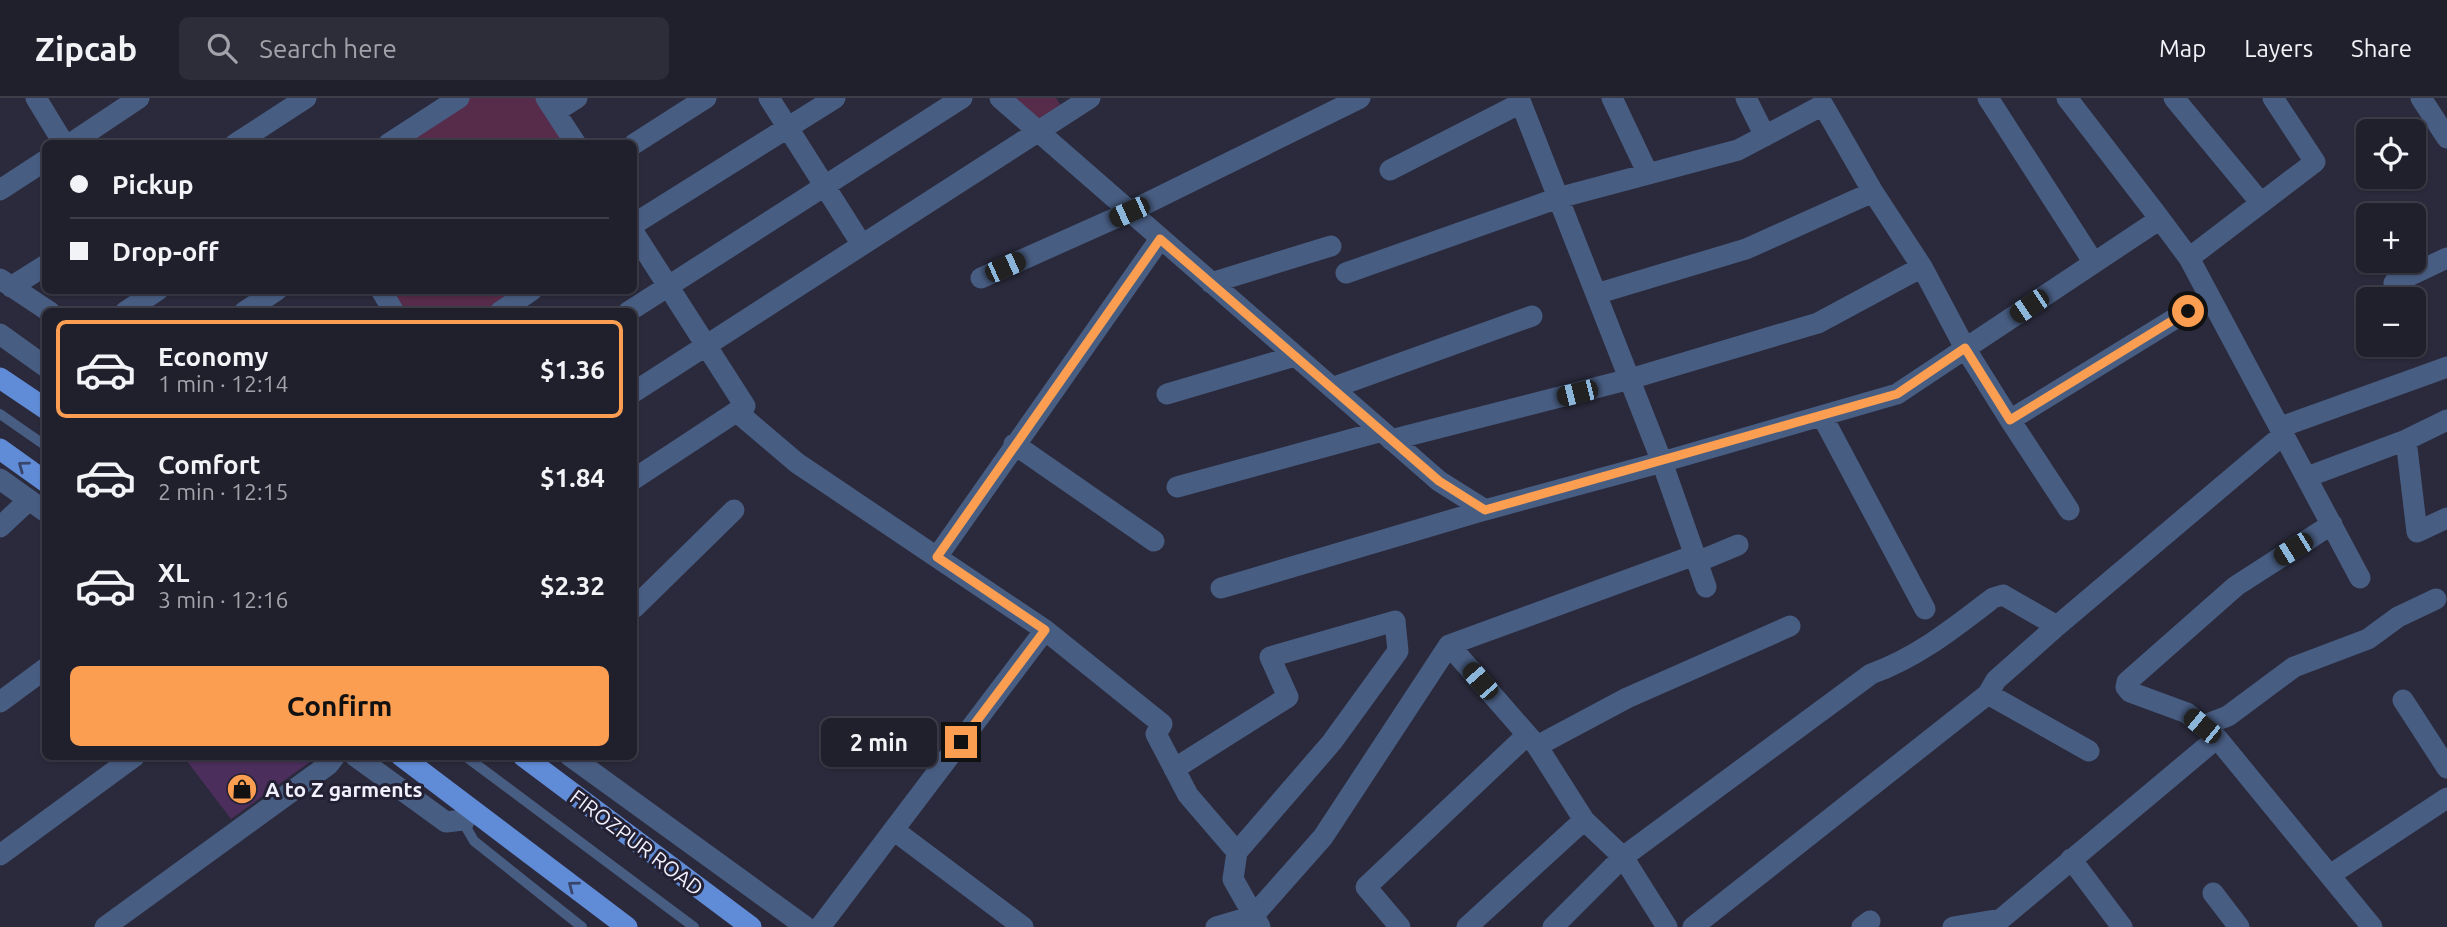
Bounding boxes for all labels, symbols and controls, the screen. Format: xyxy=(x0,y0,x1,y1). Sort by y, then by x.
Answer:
search box xyxy=(179,17,669,80)
icon: search xyxy=(203,29,241,67)
text: Zipcab xyxy=(35,30,137,67)
text: Search here xyxy=(259,34,397,63)
text: Map xyxy=(2159,35,2206,62)
text: Layers xyxy=(2244,35,2313,62)
text: Share xyxy=(2351,35,2412,62)
map controls xyxy=(2356,119,2426,357)
button: locate xyxy=(2356,119,2426,189)
text: Pickup xyxy=(112,170,194,199)
car xyxy=(1106,194,1153,230)
button: + xyxy=(2356,203,2426,273)
text: Drop-off xyxy=(112,237,219,266)
car xyxy=(982,249,1029,285)
car xyxy=(2006,286,2053,326)
button: − xyxy=(2356,287,2426,357)
route start xyxy=(2172,295,2204,327)
icon: car xyxy=(74,338,137,401)
text: Economy xyxy=(158,342,268,371)
text: $1.36 xyxy=(540,355,605,384)
text: 1 min · 12:14 xyxy=(158,371,289,396)
car xyxy=(1555,378,1600,408)
icon: car xyxy=(74,446,137,509)
text: Comfort xyxy=(158,450,261,479)
one-way arrow xyxy=(18,461,31,474)
text: $1.84 xyxy=(540,463,605,492)
text: 2 min · 12:15 xyxy=(158,479,289,504)
car xyxy=(2270,529,2317,569)
icon: car xyxy=(74,554,137,617)
text: XL xyxy=(158,558,189,587)
text: $2.32 xyxy=(540,571,605,600)
text: 3 min · 12:16 xyxy=(158,587,289,612)
car xyxy=(1459,658,1502,704)
button: Confirm xyxy=(70,666,609,746)
car xyxy=(2180,705,2225,747)
callout: 2 min xyxy=(821,718,936,766)
route end xyxy=(945,726,977,758)
text: 2 min xyxy=(850,730,908,755)
shop icon: A to Z garments xyxy=(225,772,259,806)
place label: A to Z garments xyxy=(265,777,423,801)
street label: FIROZPUR ROAD xyxy=(566,784,708,900)
one-way arrow xyxy=(568,882,580,894)

